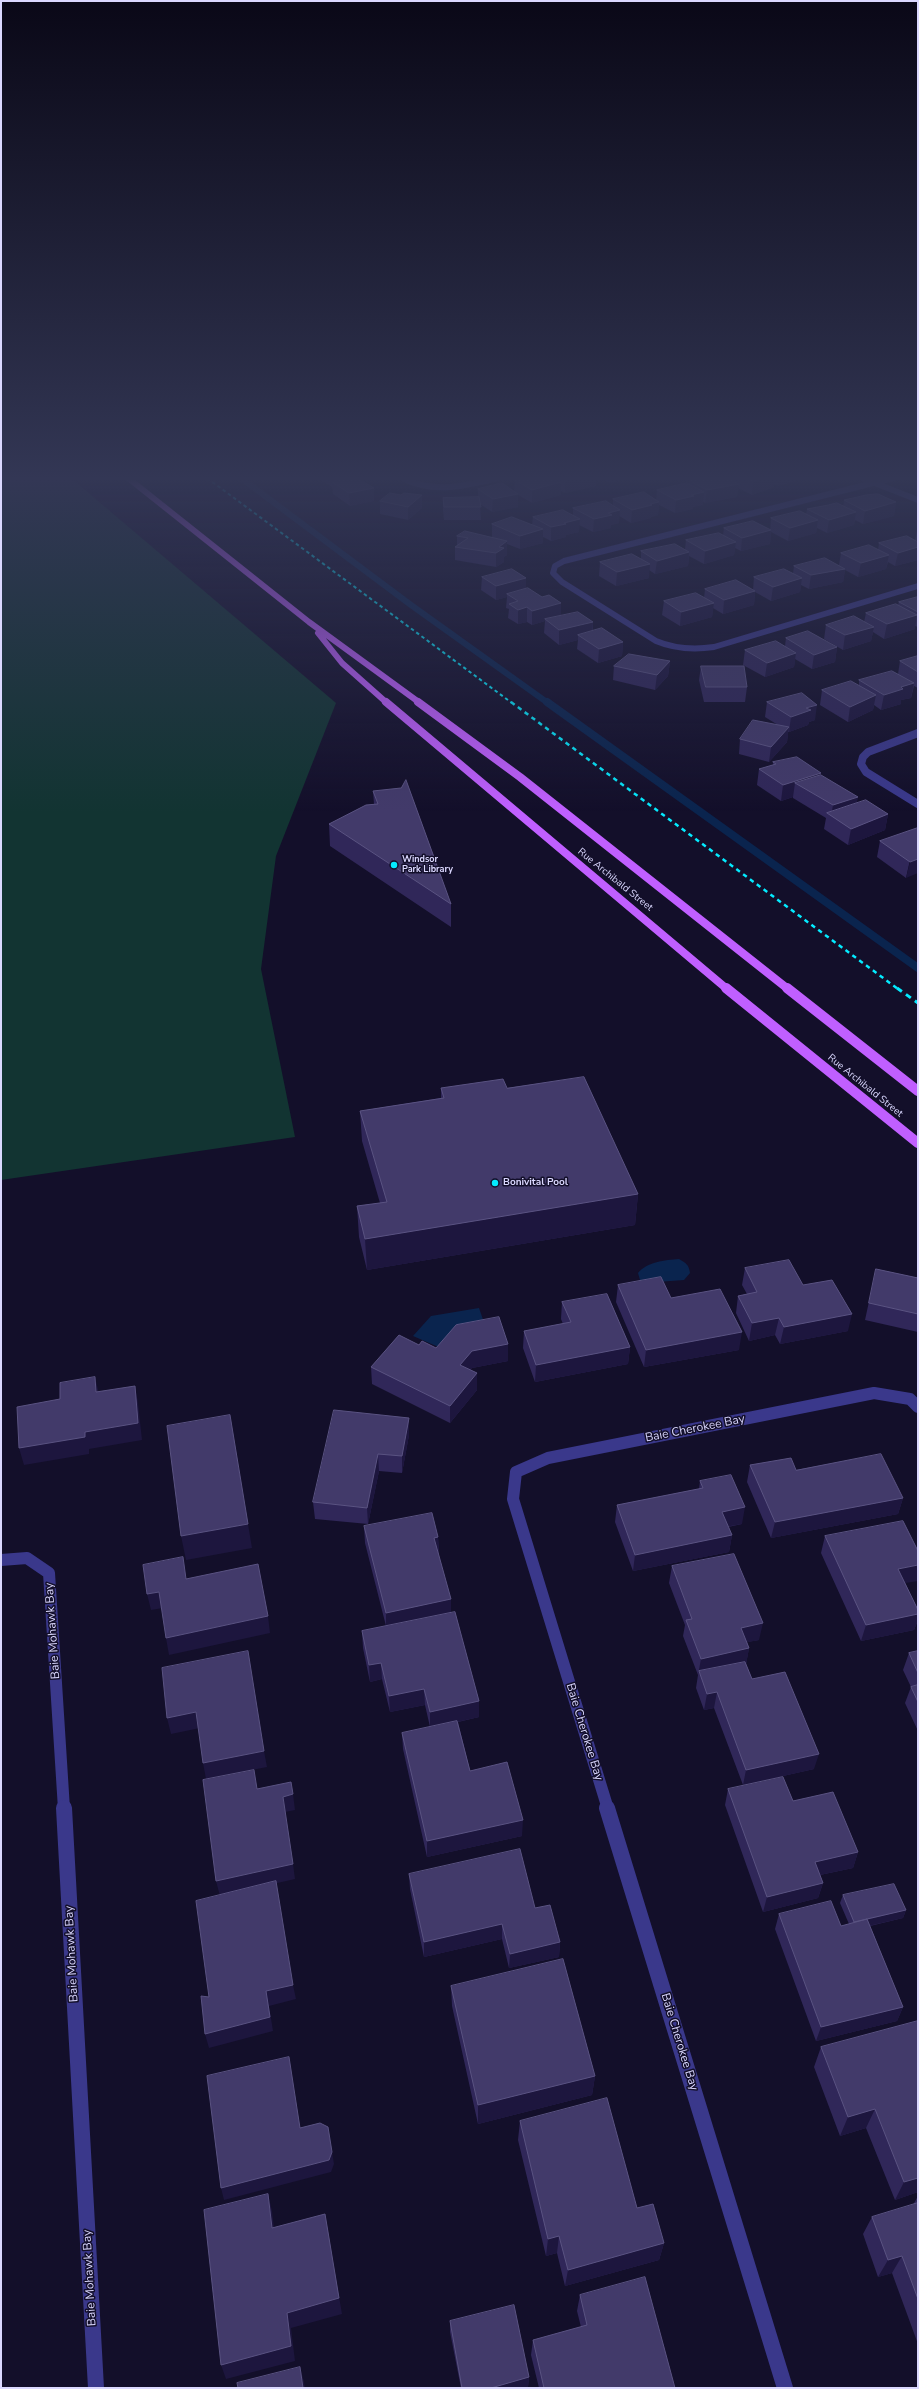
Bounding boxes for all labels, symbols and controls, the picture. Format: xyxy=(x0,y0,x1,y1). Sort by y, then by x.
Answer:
street label: Rue Archibald Street xyxy=(575,846,655,914)
place label: Windsor Park Library xyxy=(402,855,453,876)
marker: Windsor Park Library xyxy=(389,860,399,870)
street label: Rue Archibald Street xyxy=(825,1052,905,1120)
place label: Bonivital Pool xyxy=(503,1177,568,1189)
marker: Bonivital Pool xyxy=(490,1178,500,1188)
street label: Baie Cherokee Bay xyxy=(644,1412,746,1446)
street label: Baie Mohawk Bay xyxy=(42,1582,64,1680)
street label: Baie Cherokee Bay xyxy=(562,1682,606,1782)
street label: Baie Mohawk Bay xyxy=(62,1905,82,2003)
street label: Baie Cherokee Bay xyxy=(657,1992,701,2092)
street label: Baie Mohawk Bay xyxy=(80,2229,100,2327)

